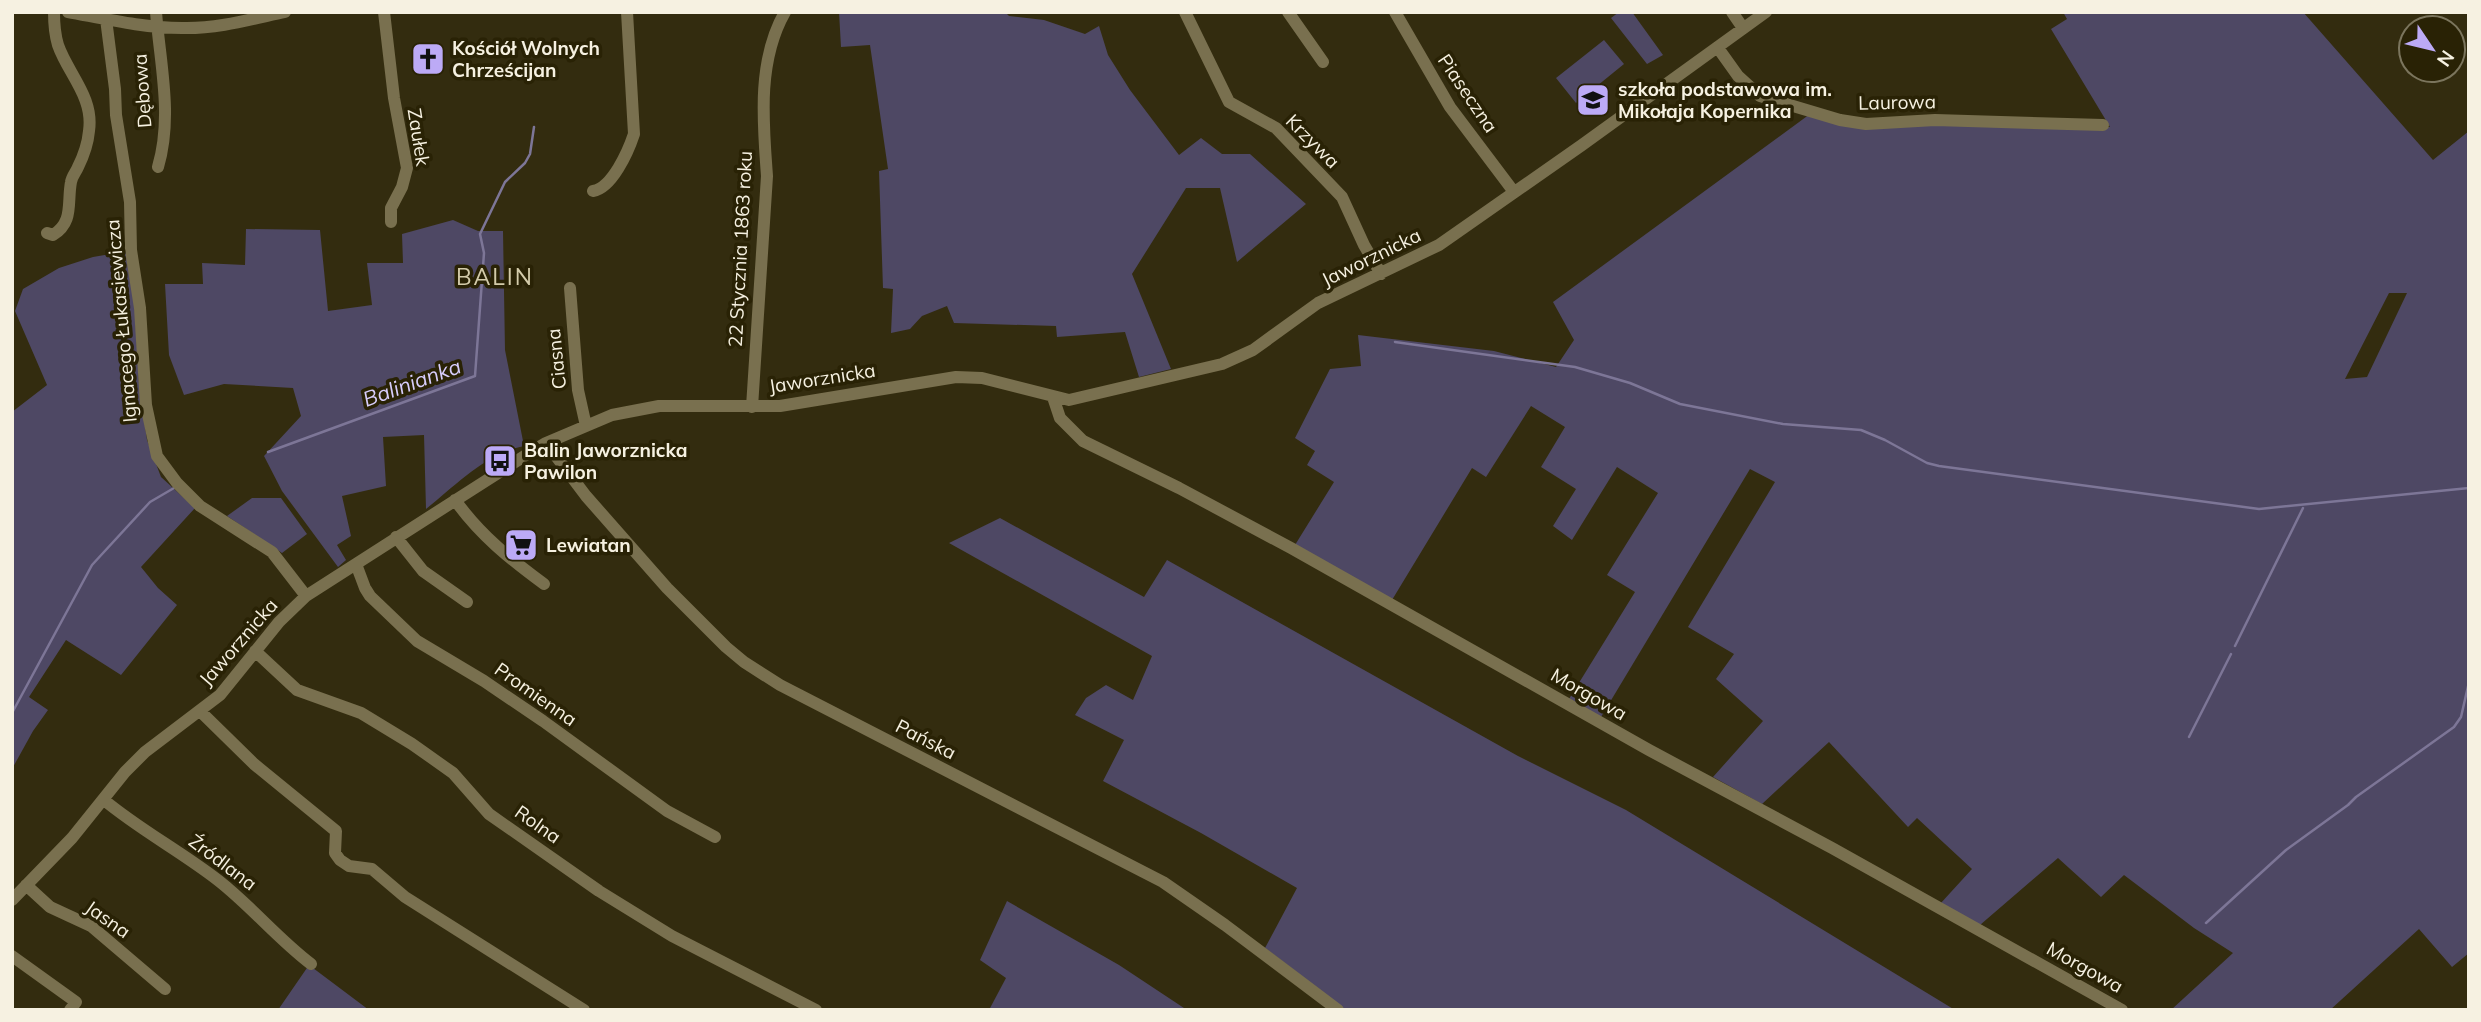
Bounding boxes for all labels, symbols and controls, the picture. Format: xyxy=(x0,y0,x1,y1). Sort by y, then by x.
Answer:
north arrow xyxy=(2397,14,2467,84)
place label: Kościół Wolnych Chrześcijan xyxy=(452,36,600,82)
church icon: Kościół Wolnych Chrześcijan xyxy=(409,40,447,78)
text: N xyxy=(2432,46,2460,72)
street label: Piaseczna xyxy=(1433,49,1503,137)
street label: Dębowa xyxy=(127,53,157,129)
place label: szkoła podstawowa im. Mikołaja Kopernika xyxy=(1618,77,1832,123)
school or university icon: szkoła podstawowa im. Mikołaja Kopernika xyxy=(1574,81,1612,119)
street label: Laurowa xyxy=(1858,89,1936,115)
street label: Zaułek xyxy=(403,106,435,168)
street label: Krzywa xyxy=(1281,109,1345,173)
street label: 22 Stycznia 1863 roku xyxy=(723,150,757,348)
street label: Ignacego Łukasiewicza xyxy=(100,218,142,424)
street label: Jaworznicka xyxy=(1317,223,1425,291)
district label: BALIN xyxy=(456,262,534,291)
street label: Ciasna xyxy=(541,327,571,391)
water label: Balinianka xyxy=(359,352,464,412)
street label: Jaworznicka xyxy=(767,358,877,398)
place label: Balin Jaworznicka Pawilon xyxy=(524,438,688,484)
bus stop icon: Balin Jaworznicka Pawilon xyxy=(481,442,519,480)
supermarket icon: Lewiatan xyxy=(502,526,540,564)
place label: Lewiatan xyxy=(546,533,631,557)
street label: Jaworznicka xyxy=(194,593,282,691)
street label: Promienna xyxy=(490,657,582,731)
street label: Morgowa xyxy=(1547,663,1631,725)
street label: Pańska xyxy=(892,714,960,764)
street label: Rolna xyxy=(510,800,566,848)
street label: Źródlana xyxy=(184,829,262,895)
street label: Jasna xyxy=(81,895,135,943)
street label: Morgowa xyxy=(2043,936,2127,998)

